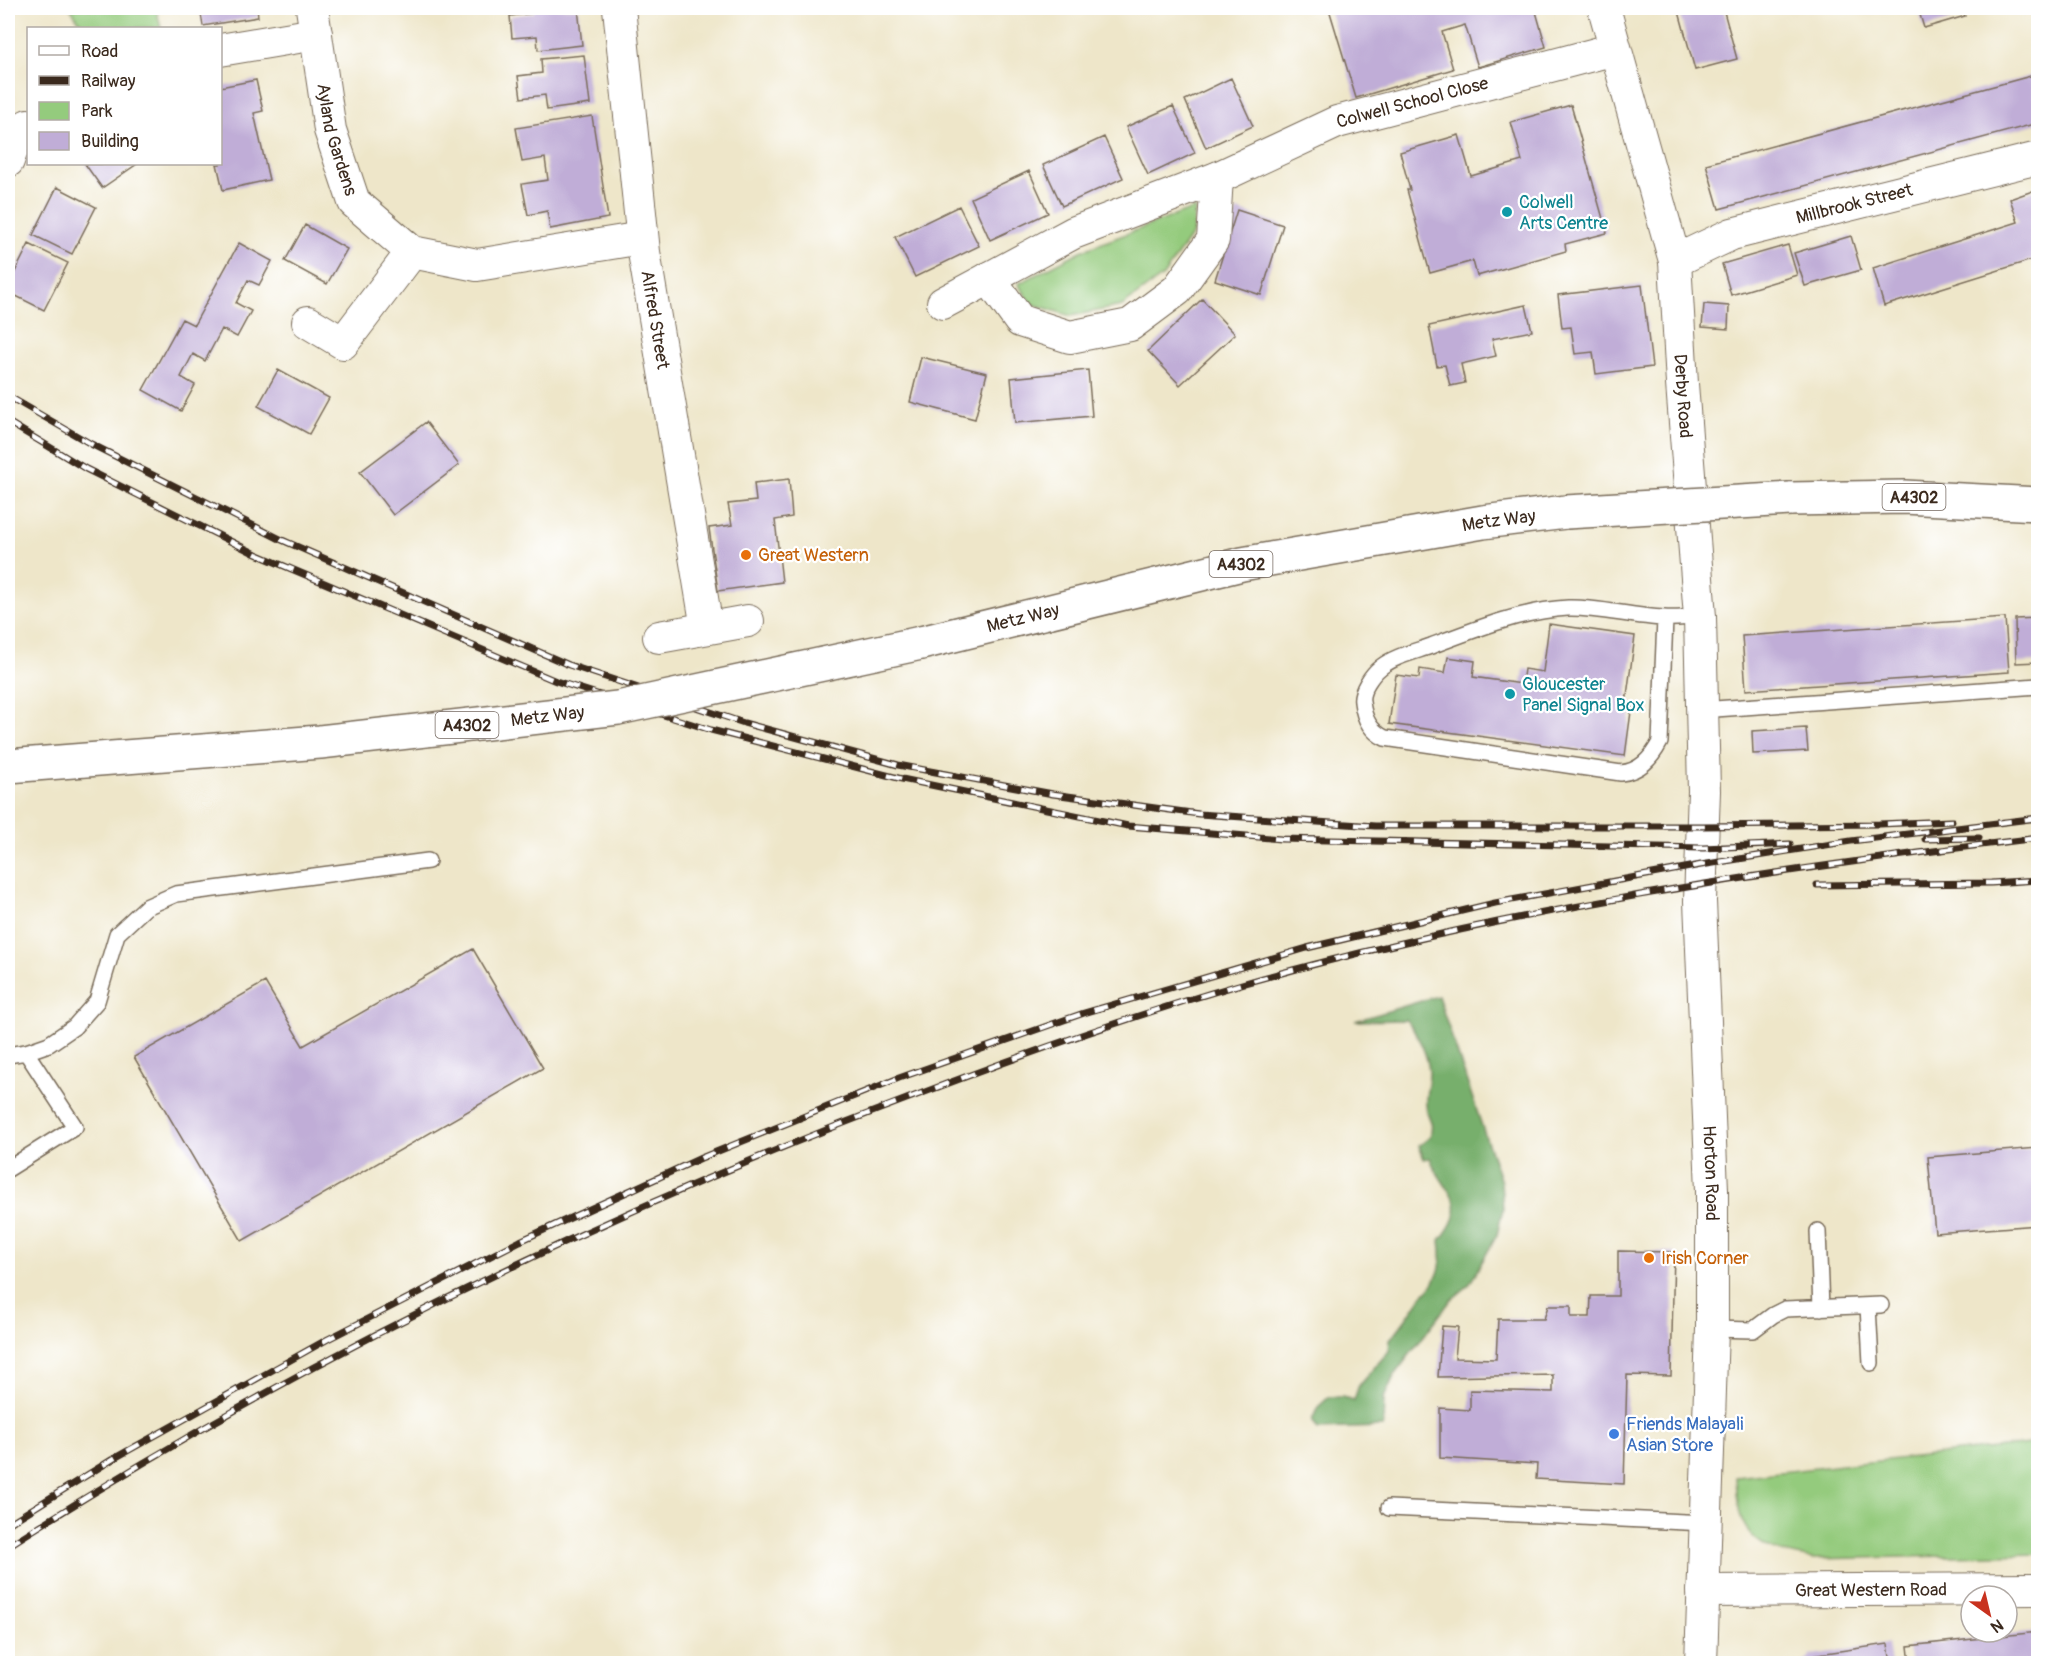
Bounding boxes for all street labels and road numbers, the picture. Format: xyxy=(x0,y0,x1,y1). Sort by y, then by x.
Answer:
street label: Colwell School Close xyxy=(1334,72,1491,134)
street label: Ayland Gardens xyxy=(311,82,362,199)
street label: Millbrook Street xyxy=(1794,178,1916,230)
street label: Alfred Street xyxy=(635,269,675,372)
street label: Derby Road xyxy=(1668,353,1697,439)
road number: A4302 xyxy=(1882,484,1946,510)
street label: Metz Way xyxy=(1460,505,1537,537)
road number: A4302 xyxy=(1210,551,1272,577)
street label: Metz Way xyxy=(984,598,1062,638)
street label: Metz Way xyxy=(510,701,586,732)
road number: A4302 xyxy=(436,712,498,738)
street label: Horton Road xyxy=(1697,1125,1723,1221)
street label: Great Western Road xyxy=(1795,1579,1947,1602)

